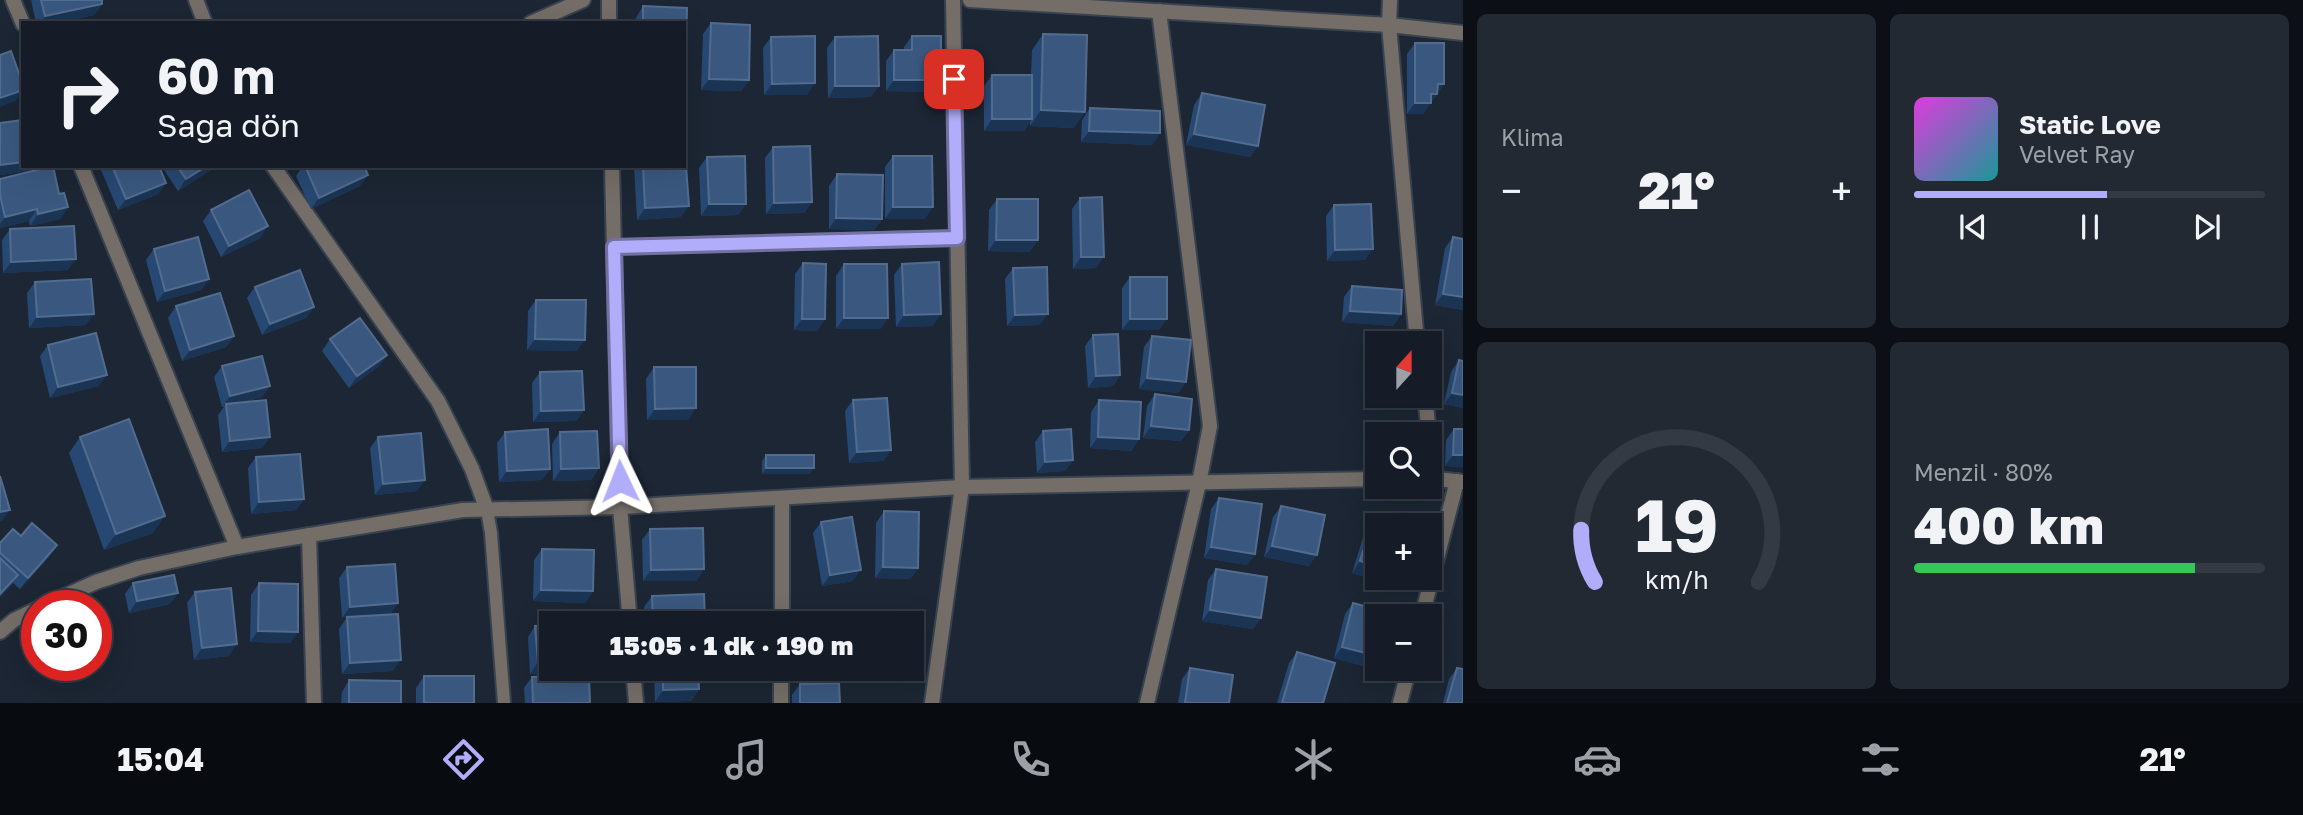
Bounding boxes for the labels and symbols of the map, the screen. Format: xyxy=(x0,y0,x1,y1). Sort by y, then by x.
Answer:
pin xyxy=(924,49,984,109)
north arrow xyxy=(1365,331,1442,408)
position arrow xyxy=(583,444,657,518)
speed limit sign: 30 xyxy=(21,590,112,681)

